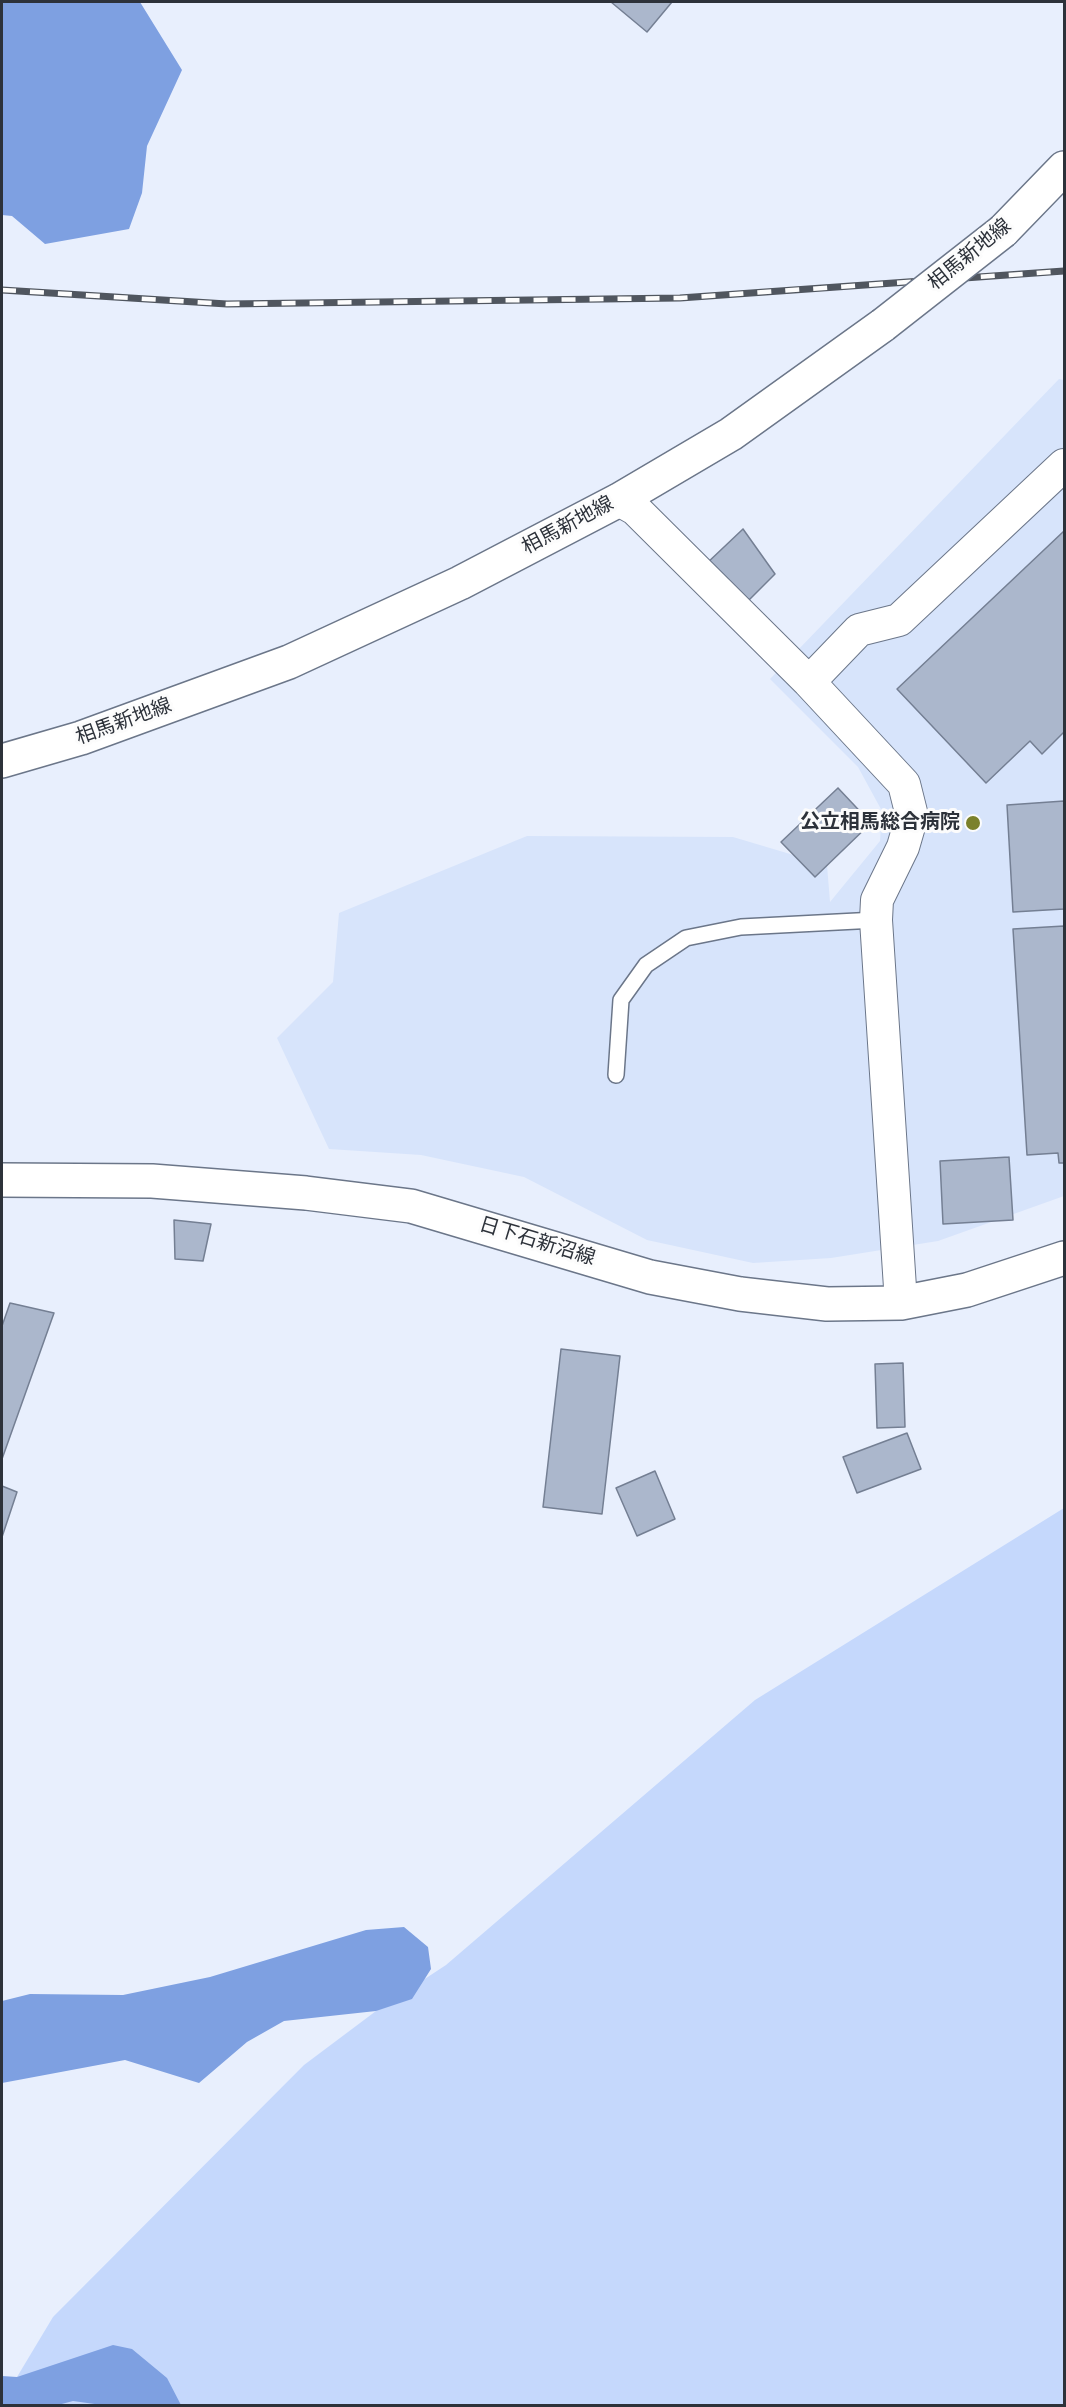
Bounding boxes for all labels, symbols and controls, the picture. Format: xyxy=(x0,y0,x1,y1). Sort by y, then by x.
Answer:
street label: 相馬新地線 xyxy=(924,214,1016,296)
street label: 相馬新地線 xyxy=(518,492,618,560)
street label: 相馬新地線 xyxy=(73,694,175,750)
place label: 公立相馬総合病院 xyxy=(800,811,960,835)
marker: 公立相馬総合病院 xyxy=(964,814,982,832)
street label: 日下石新沼線 xyxy=(476,1213,598,1271)

